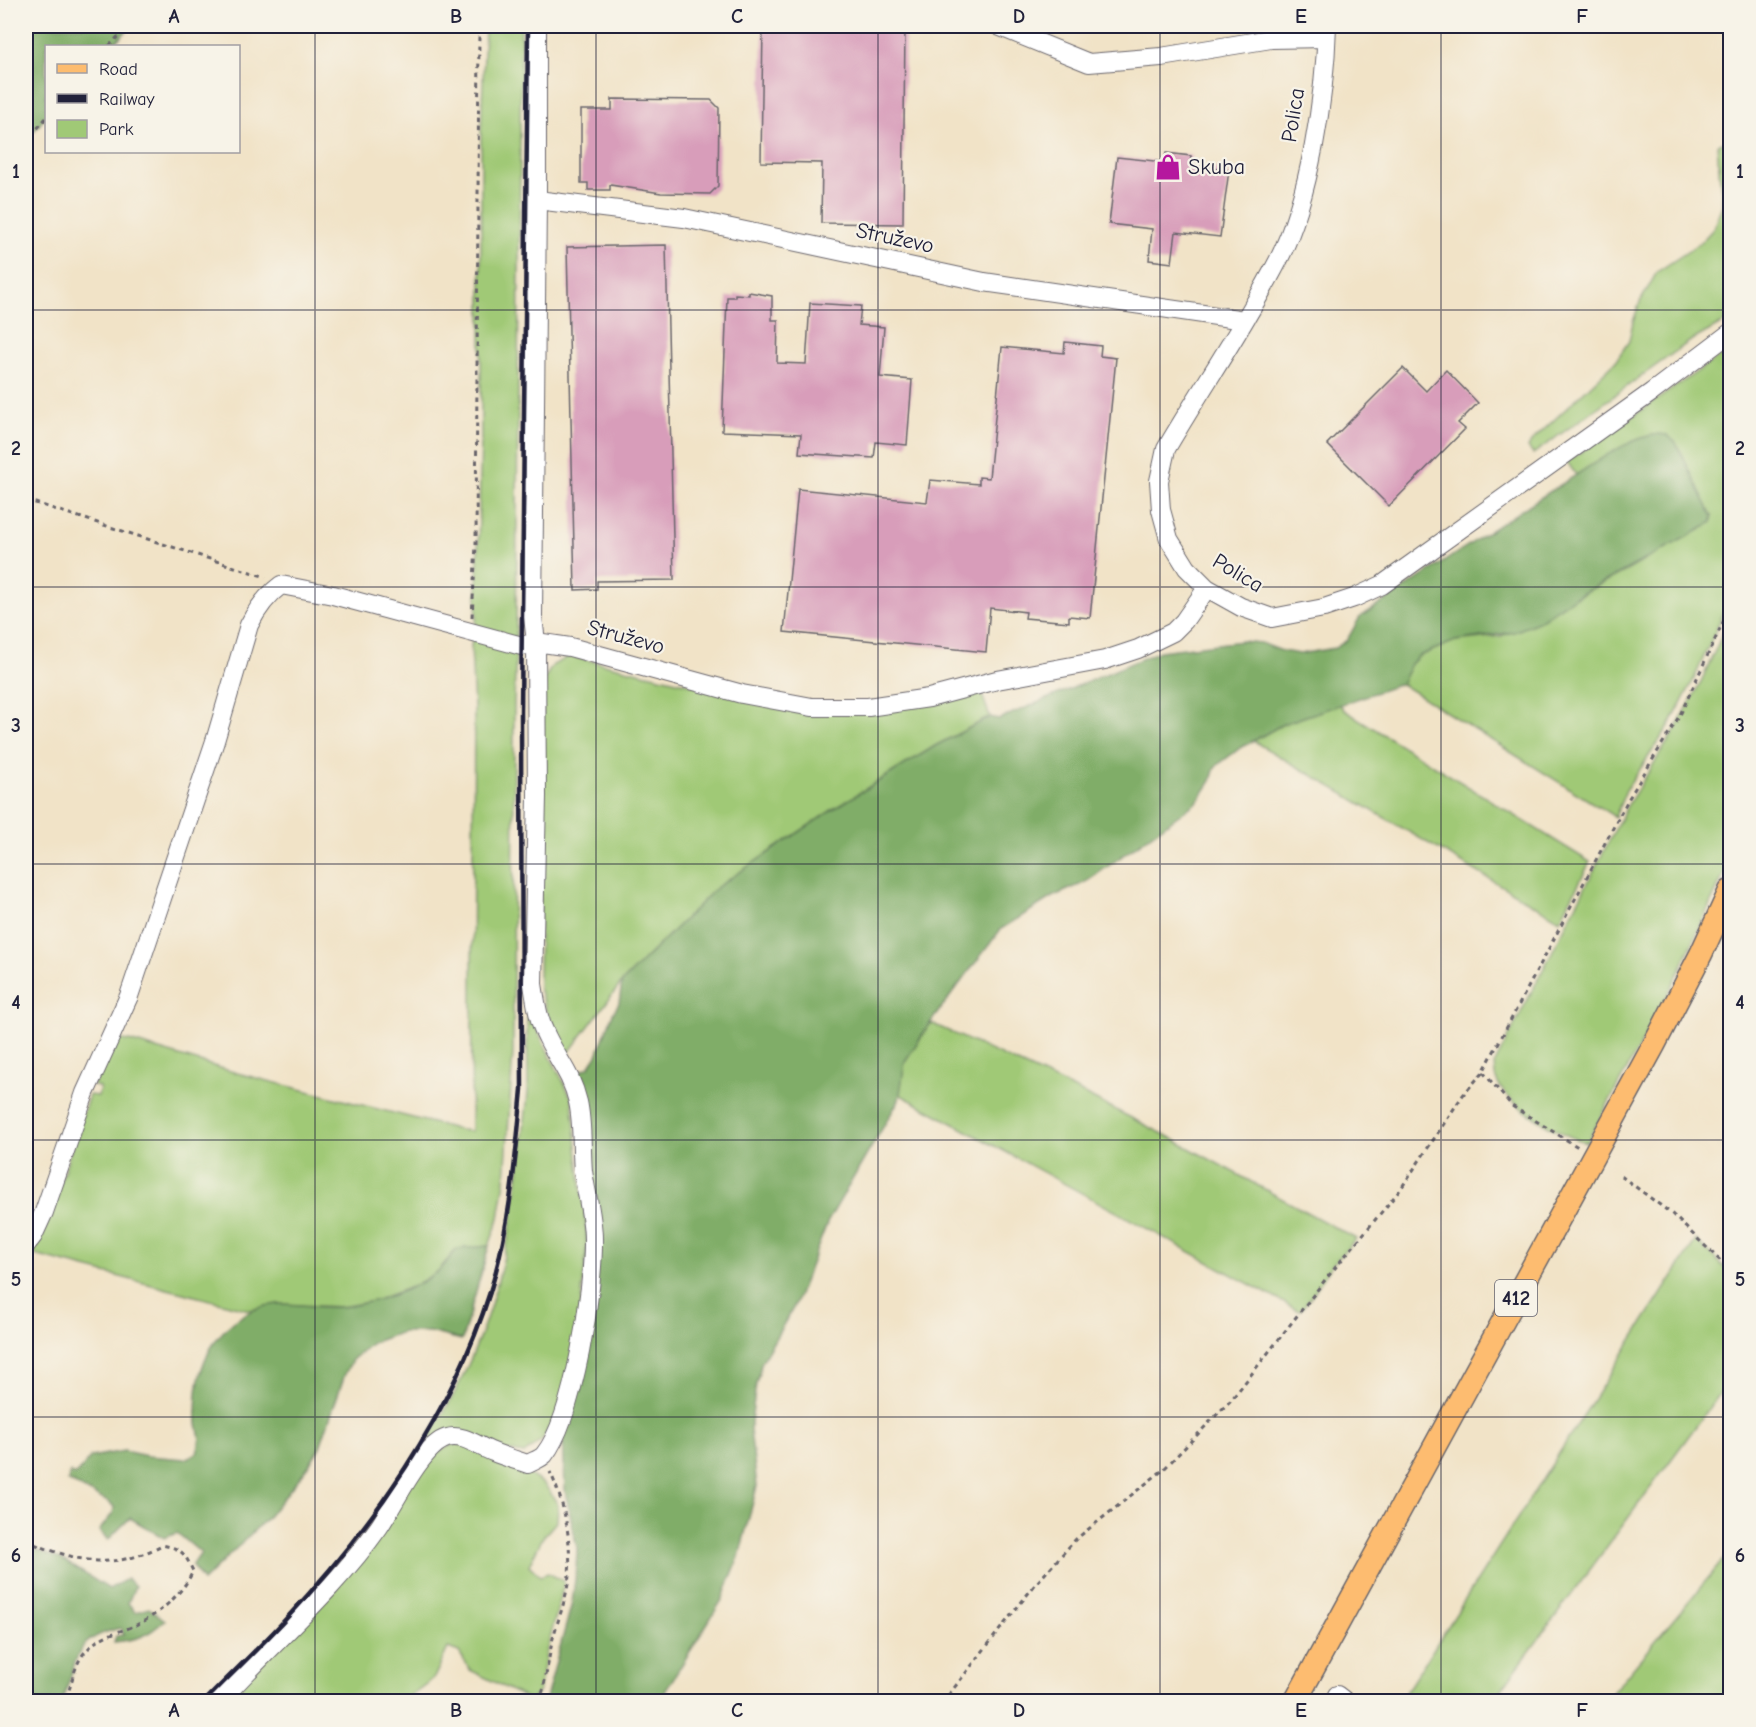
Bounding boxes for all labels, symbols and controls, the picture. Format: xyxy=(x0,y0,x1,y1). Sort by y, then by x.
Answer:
text: A xyxy=(168,5,180,28)
text: B xyxy=(450,5,462,28)
text: C xyxy=(731,5,743,28)
text: D xyxy=(1013,5,1025,28)
text: E xyxy=(1295,5,1307,28)
text: F xyxy=(1576,5,1588,28)
legend xyxy=(45,45,240,153)
text: Road xyxy=(99,59,138,80)
street label: Polica xyxy=(1276,86,1310,144)
text: Railway xyxy=(99,89,156,110)
text: Park xyxy=(99,119,134,140)
shop icon: Skuba xyxy=(1153,152,1183,182)
place label: Skuba xyxy=(1188,154,1245,180)
text: 1 xyxy=(12,160,20,183)
text: 1 xyxy=(1736,160,1744,183)
street label: Struževo xyxy=(854,217,936,259)
text: 2 xyxy=(11,437,21,460)
text: 2 xyxy=(1735,437,1745,460)
street label: Polica xyxy=(1208,548,1268,598)
street label: Struževo xyxy=(585,614,667,660)
text: 3 xyxy=(11,714,21,737)
text: 3 xyxy=(1735,714,1745,737)
text: 4 xyxy=(11,991,21,1014)
text: 4 xyxy=(1735,991,1745,1014)
text: 5 xyxy=(11,1268,21,1291)
text: 5 xyxy=(1735,1268,1745,1291)
road number: 412 xyxy=(1495,1280,1537,1316)
text: 6 xyxy=(11,1544,21,1567)
text: 6 xyxy=(1735,1544,1745,1567)
text: A xyxy=(168,1699,180,1722)
text: B xyxy=(450,1699,462,1722)
text: C xyxy=(731,1699,743,1722)
text: D xyxy=(1013,1699,1025,1722)
text: E xyxy=(1295,1699,1307,1722)
text: F xyxy=(1576,1699,1588,1722)

